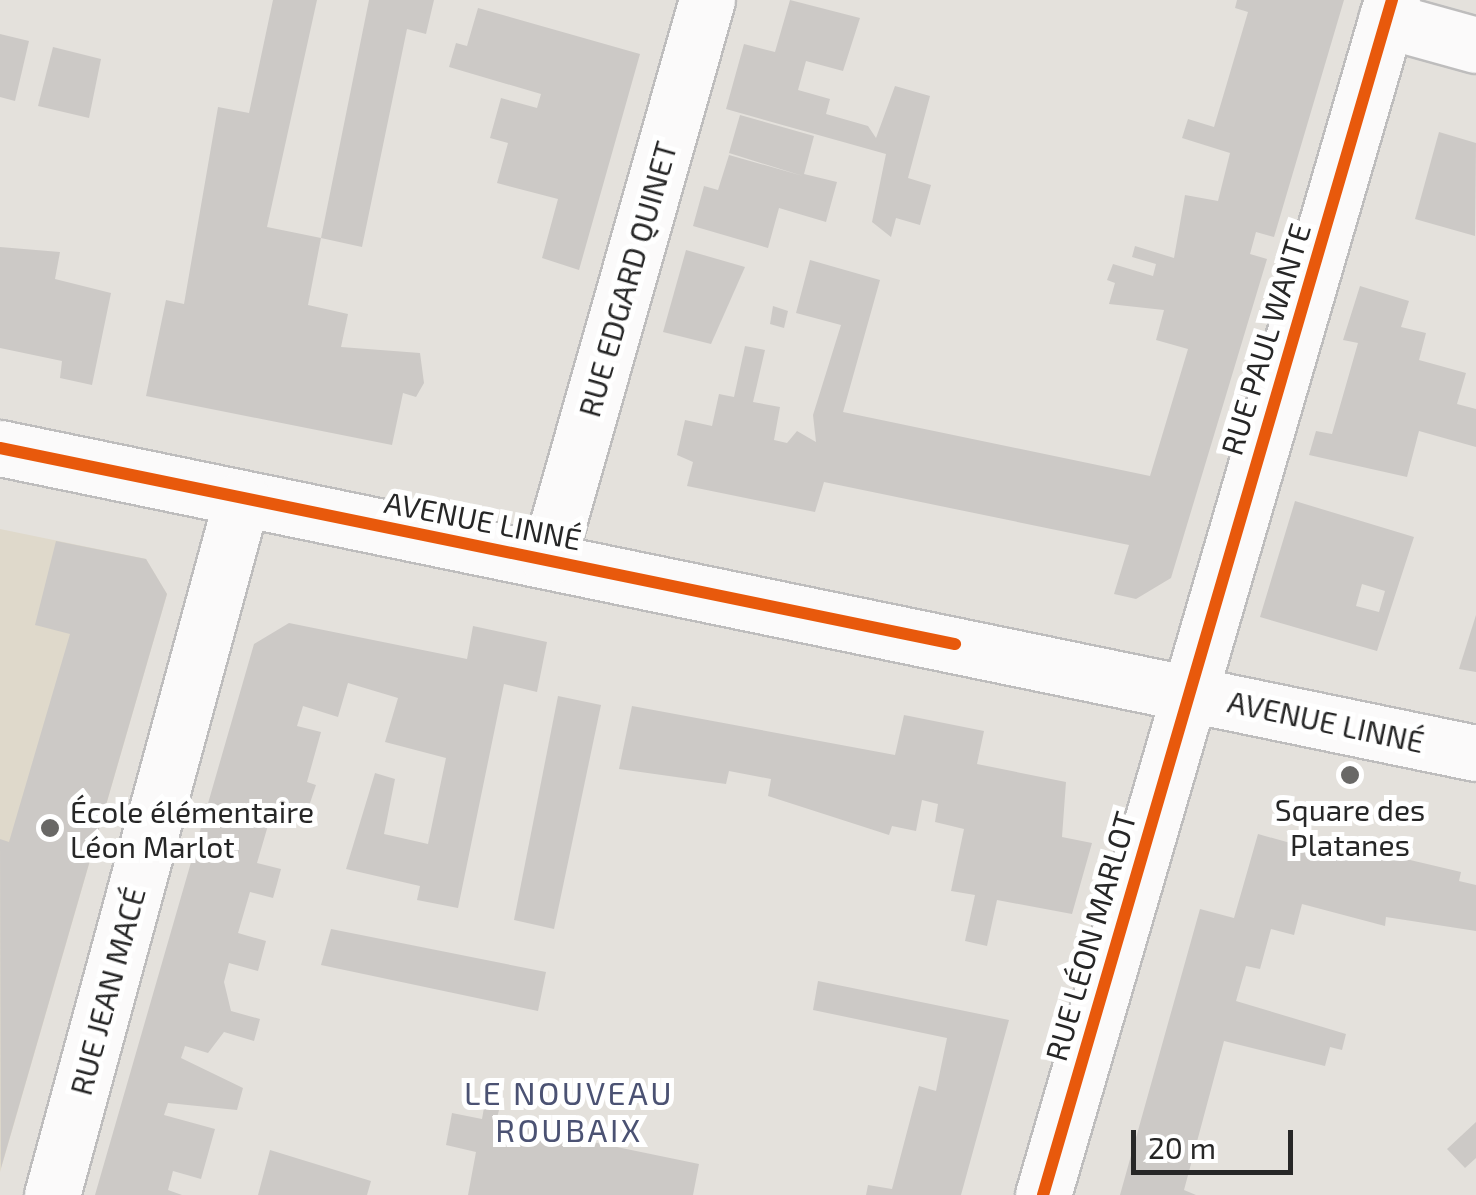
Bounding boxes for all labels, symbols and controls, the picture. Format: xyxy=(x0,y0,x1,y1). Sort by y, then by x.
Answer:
street label: RUE EDGARD QUINET xyxy=(570,137,684,421)
street label: RUE PAUL WANTE xyxy=(1213,218,1317,460)
street label: AVENUE LINNÉ xyxy=(382,483,584,557)
street label: AVENUE LINNÉ xyxy=(1225,683,1427,759)
marker: Square des Platanes xyxy=(1339,764,1361,786)
place label: Square des Platanes xyxy=(1275,791,1425,862)
place label: École élémentaire Léon Marlot xyxy=(70,793,314,864)
street label: RUE LÉON MARLOT xyxy=(1037,807,1143,1065)
marker: École élémentaire Léon Marlot xyxy=(39,817,61,839)
street label: RUE JEAN MACÉ xyxy=(62,883,152,1099)
district label: LE NOUVEAU ROUBAIX xyxy=(464,1074,674,1149)
scale bar xyxy=(1136,1110,1298,1172)
text: 20 m xyxy=(1148,1129,1216,1165)

